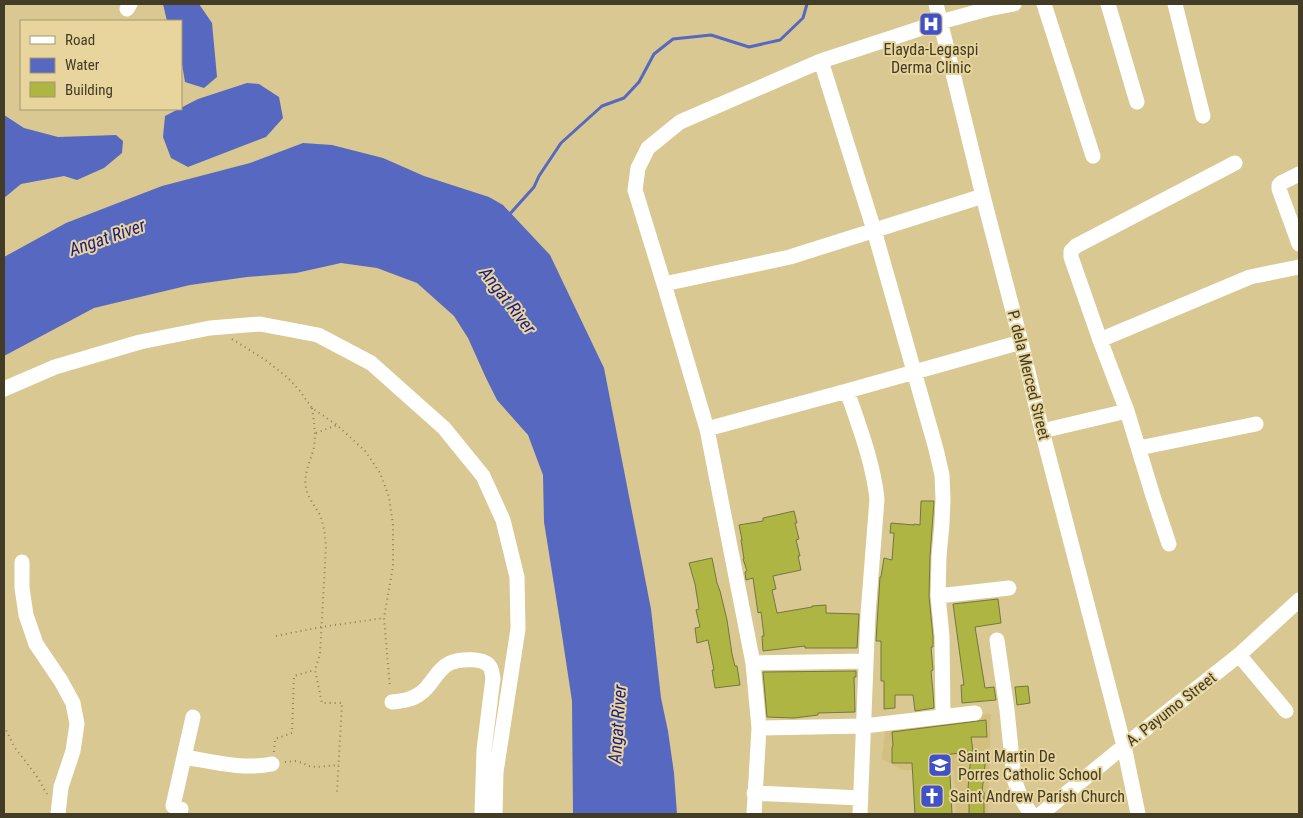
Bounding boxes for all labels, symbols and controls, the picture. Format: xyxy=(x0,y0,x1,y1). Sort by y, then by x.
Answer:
hospital icon: Elayda-Legaspi Derma Clinic xyxy=(918,11,944,37)
legend xyxy=(20,20,182,110)
text: Road xyxy=(65,31,95,49)
place label: Elayda-Legaspi Derma Clinic xyxy=(884,40,978,77)
text: Water xyxy=(65,56,100,74)
text: Building xyxy=(65,81,113,99)
water label: Angat River xyxy=(65,214,148,260)
water label: Angat River xyxy=(475,262,541,338)
street label: P. dela Merced Street xyxy=(1004,308,1054,442)
street label: A. Payumo Street xyxy=(1122,668,1220,750)
water label: Angat River xyxy=(604,683,630,765)
place label: Saint Martin De Porres Catholic School xyxy=(958,747,1102,784)
school or university icon: Saint Martin De Porres Catholic School xyxy=(927,752,953,778)
church icon: Saint Andrew Parish Church xyxy=(919,783,945,809)
place label: Saint Andrew Parish Church xyxy=(950,787,1125,806)

